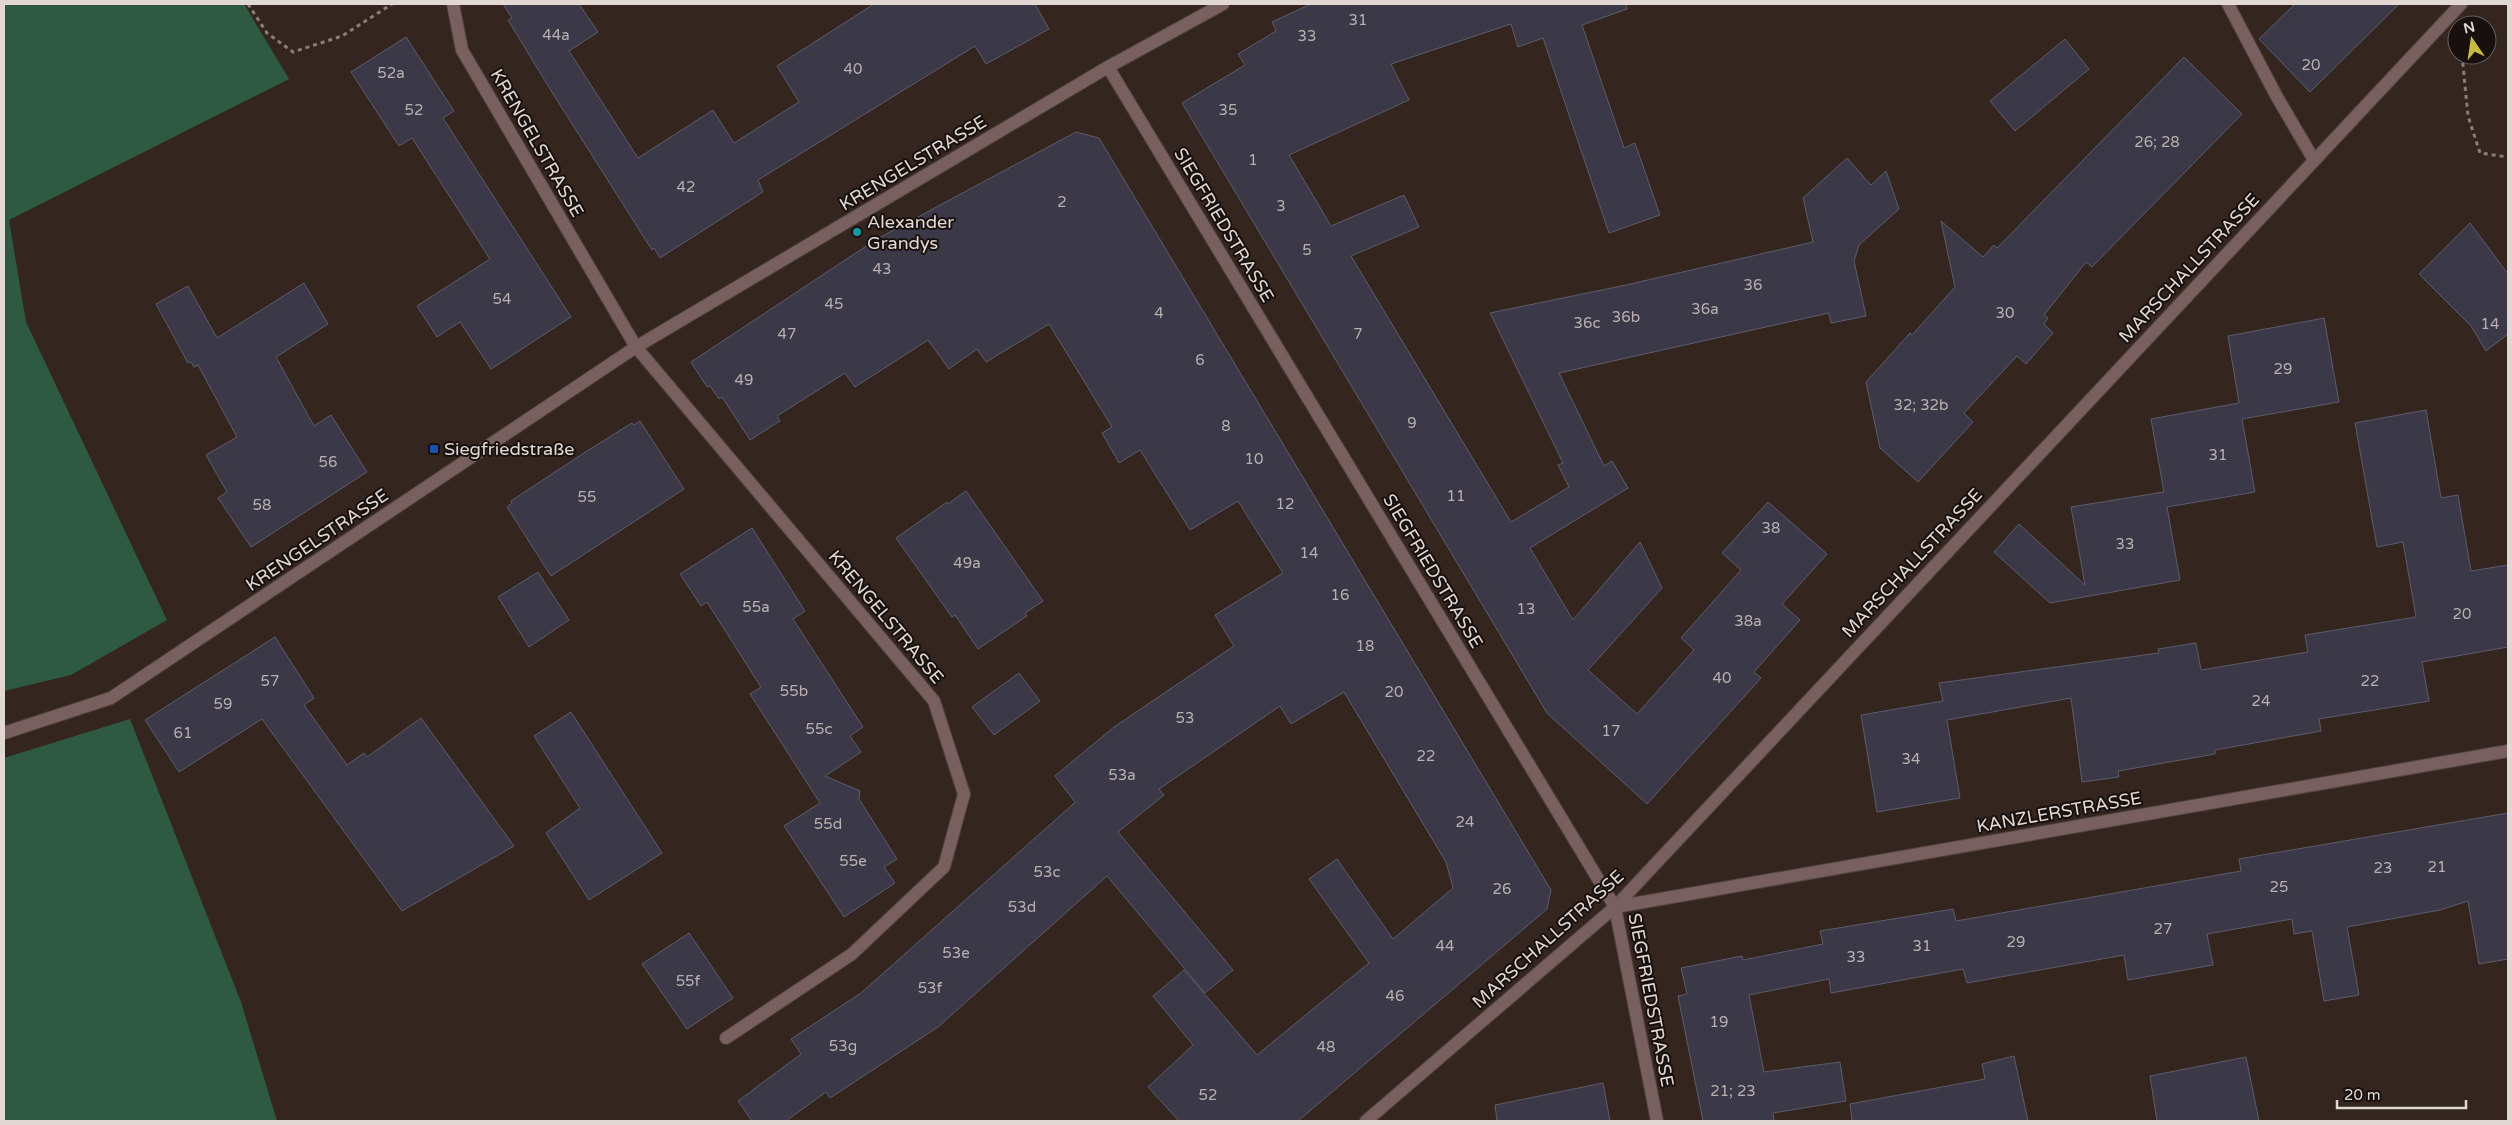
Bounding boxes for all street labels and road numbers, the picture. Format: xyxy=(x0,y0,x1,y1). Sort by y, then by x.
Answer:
street label: KRENGELSTRASSE xyxy=(486,65,588,221)
street label: KRENGELSTRASSE xyxy=(836,110,990,216)
street label: SIEGFRIEDSTRASSE xyxy=(1169,144,1279,306)
street label: MARSCHALLSTRASSE xyxy=(2114,189,2264,347)
street label: KRENGELSTRASSE xyxy=(241,484,393,596)
street label: MARSCHALLSTRASSE xyxy=(1837,484,1987,642)
street label: SIEGFRIEDSTRASSE xyxy=(1378,490,1488,652)
street label: KRENGELSTRASSE xyxy=(824,546,948,688)
street label: KANZLERSTRASSE xyxy=(1975,787,2143,837)
street label: MARSCHALLSTRASSE xyxy=(1468,865,1628,1013)
street label: SIEGFRIEDSTRASSE xyxy=(1623,911,1679,1089)

